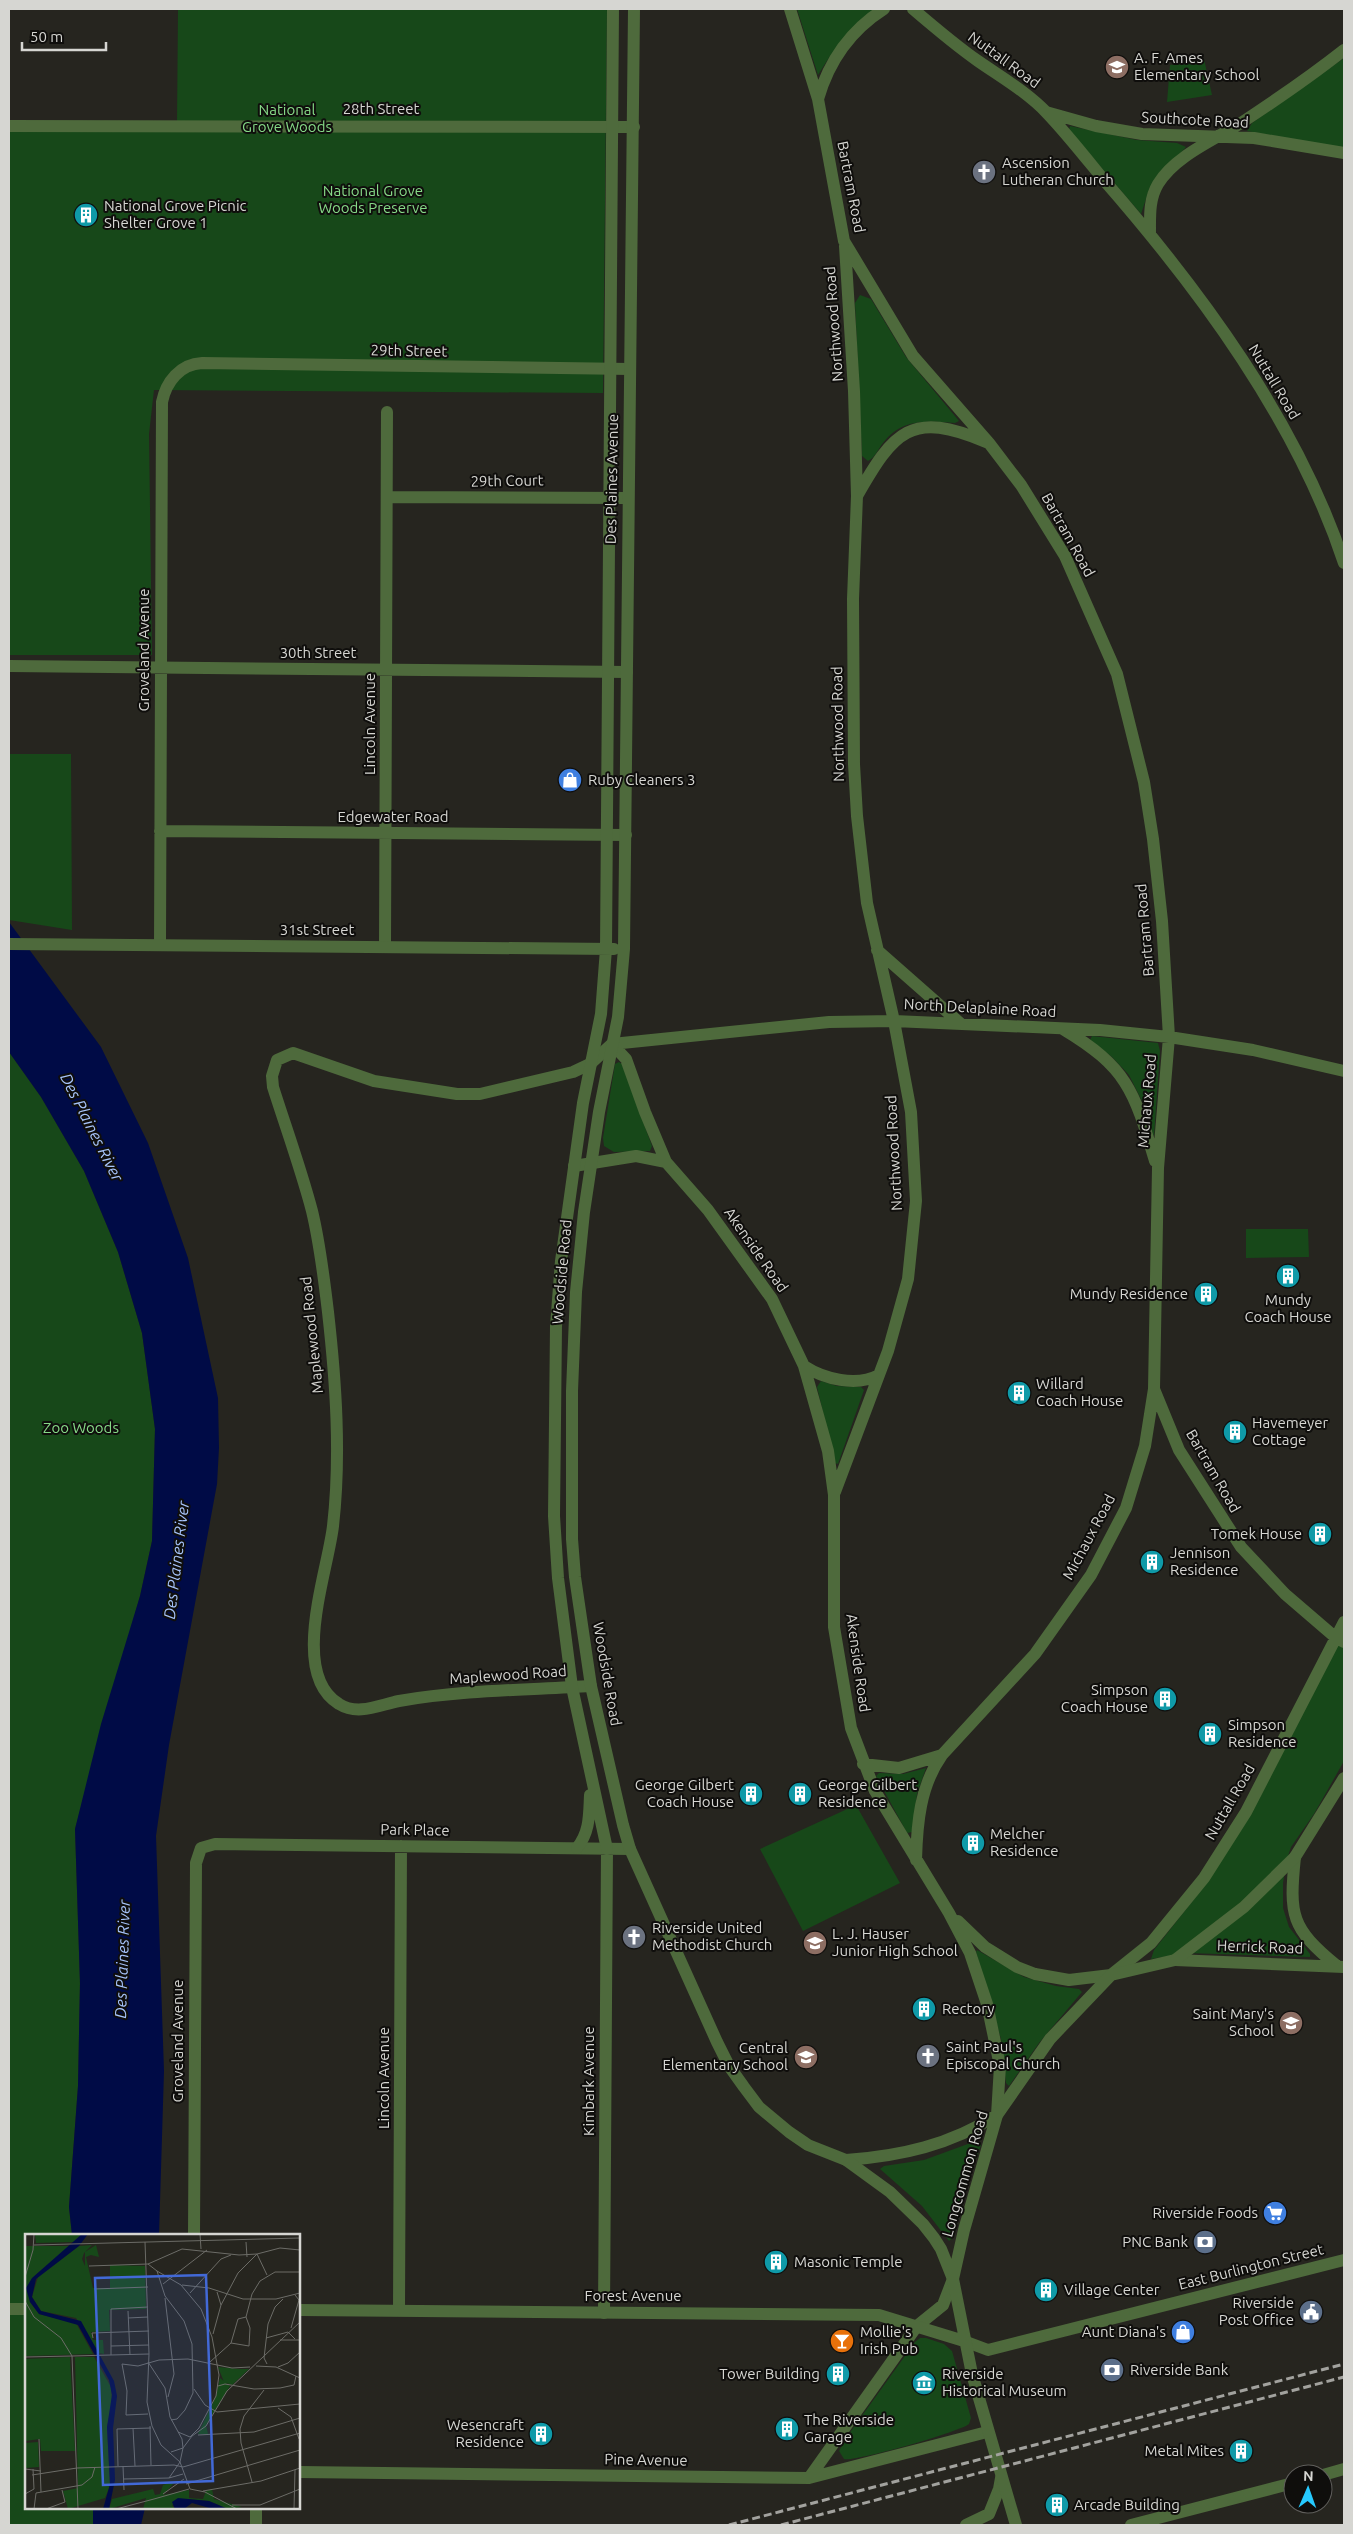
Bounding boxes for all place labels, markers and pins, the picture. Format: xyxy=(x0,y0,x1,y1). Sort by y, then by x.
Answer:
place label: A. F. Ames Elementary School xyxy=(1134,49,1260,83)
school or university icon: A. F. Ames Elementary School xyxy=(1104,54,1130,80)
place label: Ascension Lutheran Church xyxy=(1002,154,1114,188)
church icon: Ascension Lutheran Church xyxy=(971,159,997,185)
place label: National Grove Picnic Shelter Grove 1 xyxy=(104,197,247,231)
building icon: National Grove Picnic Shelter Grove 1 xyxy=(73,202,99,228)
shop icon: Ruby Cleaners 3 xyxy=(557,767,583,793)
place label: Ruby Cleaners 3 xyxy=(588,771,695,788)
building icon: Mundy Coach House xyxy=(1275,1263,1301,1289)
building icon: Mundy Residence xyxy=(1193,1281,1219,1307)
place label: Mundy Residence xyxy=(1070,1285,1188,1302)
place label: Mundy Coach House xyxy=(1244,1291,1332,1325)
place label: Willard Coach House xyxy=(1036,1375,1123,1409)
building icon: Willard Coach House xyxy=(1006,1380,1032,1406)
place label: Havemeyer Cottage xyxy=(1252,1414,1328,1448)
building icon: Havemeyer Cottage xyxy=(1222,1419,1248,1445)
building icon: Tomek House xyxy=(1307,1521,1333,1547)
place label: Tomek House xyxy=(1211,1525,1302,1542)
place label: Jennison Residence xyxy=(1170,1544,1239,1578)
building icon: Jennison Residence xyxy=(1139,1549,1165,1575)
place label: Simpson Coach House xyxy=(1061,1681,1148,1715)
building icon: Simpson Coach House xyxy=(1152,1686,1178,1712)
place label: Simpson Residence xyxy=(1228,1716,1297,1750)
building icon: Simpson Residence xyxy=(1197,1721,1223,1747)
place label: George Gilbert Coach House xyxy=(635,1776,734,1810)
place label: George Gilbert Residence xyxy=(818,1776,917,1810)
building icon: George Gilbert Coach House xyxy=(738,1781,764,1807)
building icon: George Gilbert Residence xyxy=(787,1781,813,1807)
place label: Melcher Residence xyxy=(990,1825,1059,1859)
building icon: Melcher Residence xyxy=(960,1830,986,1856)
place label: Riverside United Methodist Church xyxy=(652,1919,772,1953)
church icon: Riverside United Methodist Church xyxy=(621,1924,647,1950)
place label: L. J. Hauser Junior High School xyxy=(832,1925,958,1959)
school or university icon: L. J. Hauser Junior High School xyxy=(802,1930,828,1956)
building icon: Rectory xyxy=(911,1996,937,2022)
place label: Rectory xyxy=(942,2000,994,2017)
place label: Saint Mary's School xyxy=(1193,2005,1274,2039)
school or university icon: Saint Mary's School xyxy=(1278,2010,1304,2036)
place label: Saint Paul's Episcopal Church xyxy=(946,2038,1060,2072)
place label: Central Elementary School xyxy=(662,2039,788,2073)
church icon: Saint Paul's Episcopal Church xyxy=(915,2043,941,2069)
school or university icon: Central Elementary School xyxy=(793,2044,819,2070)
supermarket icon: Riverside Foods xyxy=(1262,2200,1288,2226)
place label: Riverside Foods xyxy=(1152,2204,1258,2221)
bank icon: PNC Bank xyxy=(1192,2229,1218,2255)
place label: PNC Bank xyxy=(1122,2233,1188,2250)
building icon: Masonic Temple xyxy=(763,2249,789,2275)
place label: Masonic Temple xyxy=(794,2253,902,2270)
building icon: Village Center xyxy=(1033,2277,1059,2303)
place label: Village Center xyxy=(1064,2281,1160,2298)
place label: Riverside Post Office xyxy=(1219,2294,1294,2328)
public building icon: Riverside Post Office xyxy=(1298,2299,1324,2325)
shop icon: Aunt Diana's xyxy=(1170,2319,1196,2345)
place label: Mollie's Irish Pub xyxy=(860,2323,918,2357)
place label: Aunt Diana's xyxy=(1082,2323,1166,2340)
bar icon: Mollie's Irish Pub xyxy=(829,2328,855,2354)
bank icon: Riverside Bank xyxy=(1099,2357,1125,2383)
building icon: Tower Building xyxy=(825,2361,851,2387)
place label: Riverside Bank xyxy=(1130,2361,1229,2378)
place label: Tower Building xyxy=(719,2365,820,2382)
place label: Riverside Historical Museum xyxy=(942,2365,1067,2399)
museum icon: Riverside Historical Museum xyxy=(911,2370,937,2396)
place label: The Riverside Garage xyxy=(804,2411,894,2445)
place label: Wesencraft Residence xyxy=(447,2416,524,2450)
building icon: The Riverside Garage xyxy=(774,2416,800,2442)
building icon: Wesencraft Residence xyxy=(528,2421,554,2447)
building icon: Metal Mites xyxy=(1228,2438,1254,2464)
place label: Metal Mites xyxy=(1144,2442,1224,2459)
building icon: Arcade Building xyxy=(1044,2492,1070,2518)
place label: Arcade Building xyxy=(1074,2496,1180,2513)

